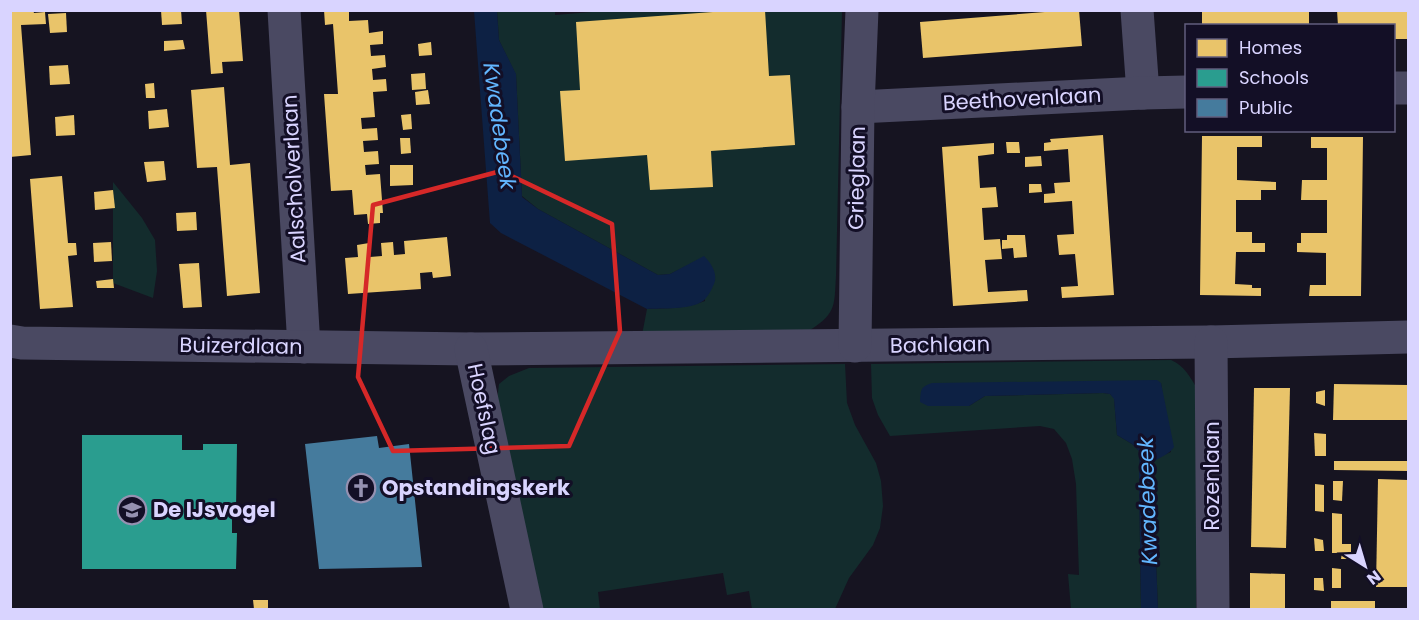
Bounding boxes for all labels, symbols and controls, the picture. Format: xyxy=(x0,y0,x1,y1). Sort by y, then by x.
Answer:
legend xyxy=(1185,24,1395,132)
text: Homes xyxy=(1239,35,1302,60)
water label: Kwadebeek xyxy=(475,60,524,193)
text: Schools xyxy=(1239,65,1309,90)
street label: Beethovenlaan xyxy=(942,80,1102,117)
street label: Aalscholverlaan xyxy=(275,94,312,264)
text: Public xyxy=(1239,95,1293,120)
street label: Grieglaan xyxy=(841,126,872,230)
street label: Bachlaan xyxy=(890,329,990,360)
street label: Buizerdlaan xyxy=(179,330,303,361)
street label: Hoefslag xyxy=(461,361,508,457)
street label: Rozenlaan xyxy=(1197,421,1226,531)
water label: Kwadebeek xyxy=(1130,435,1165,566)
church icon: Opstandingskerk xyxy=(345,472,377,504)
place label: Opstandingskerk xyxy=(382,473,570,502)
school or university icon: De IJsvogel xyxy=(116,494,148,526)
place label: De IJsvogel xyxy=(153,495,276,524)
north arrow xyxy=(1335,536,1395,596)
text: N xyxy=(1362,565,1385,590)

